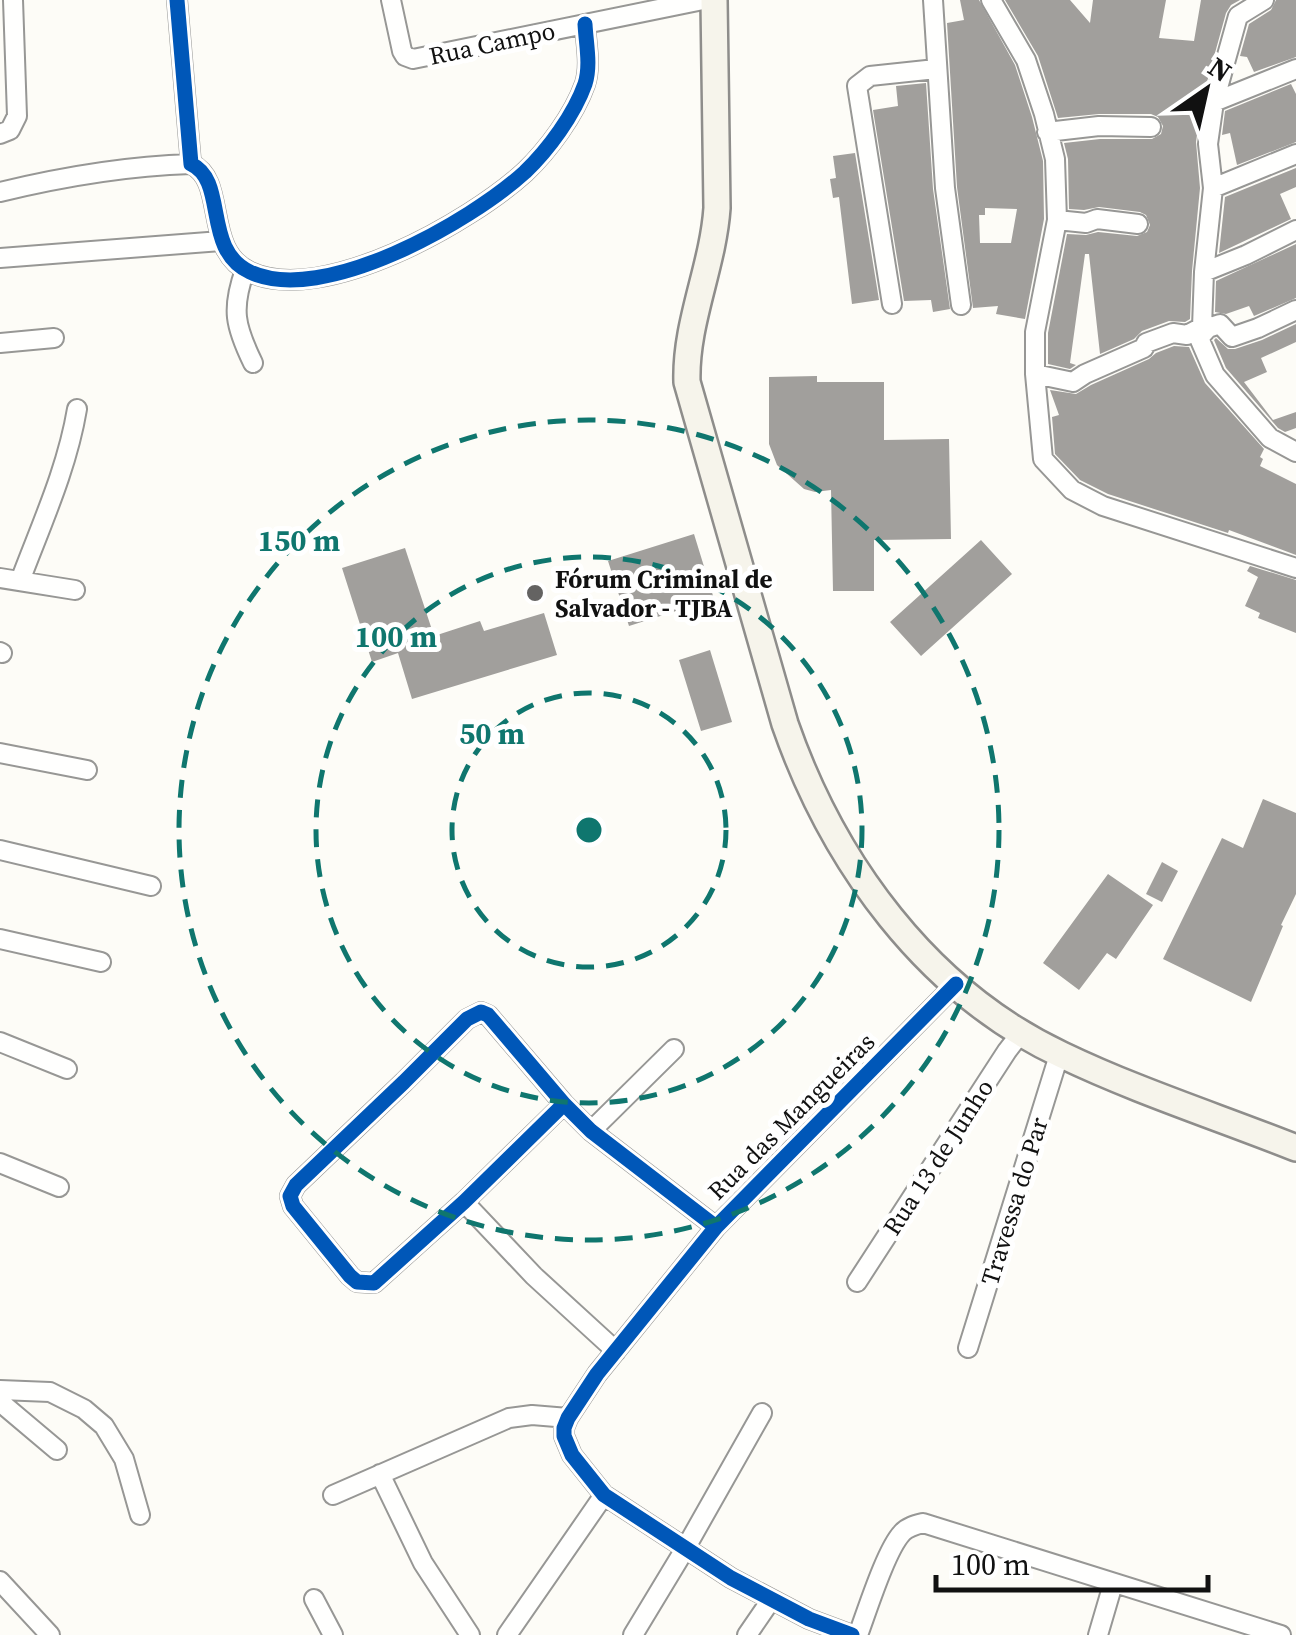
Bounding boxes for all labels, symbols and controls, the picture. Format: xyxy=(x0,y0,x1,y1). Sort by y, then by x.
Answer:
street label: Rua Campo xyxy=(426,13,558,73)
north arrow xyxy=(1156,40,1256,140)
text: N xyxy=(1201,48,1239,91)
text: 150 m xyxy=(258,520,340,561)
place label: Fórum Criminal de Salvador - TJBA xyxy=(555,562,773,625)
marker: Fórum Criminal de Salvador - TJBA xyxy=(524,582,546,604)
text: 100 m xyxy=(355,616,437,657)
text: 50 m xyxy=(459,713,525,754)
centre of rings xyxy=(571,812,607,848)
street label: Rua das Mangueiras xyxy=(700,1025,882,1207)
street label: Rua 13 de Junho xyxy=(875,1072,1001,1242)
street label: Travessa do Par xyxy=(972,1113,1056,1289)
scale bar xyxy=(936,1530,1208,1592)
text: 100 m xyxy=(951,1544,1030,1585)

